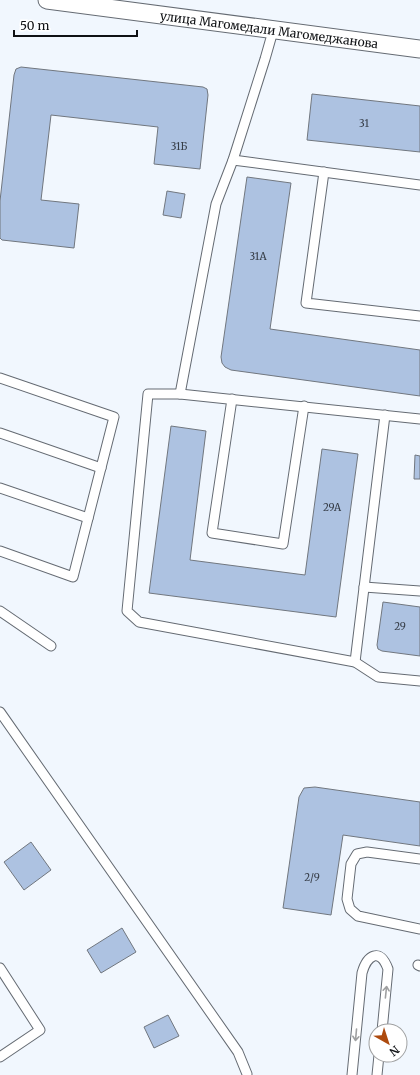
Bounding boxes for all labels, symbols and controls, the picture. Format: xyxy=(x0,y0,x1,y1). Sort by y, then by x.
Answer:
street label: улица Магомедали Магомеджановa xyxy=(159,7,380,51)
scale bar xyxy=(14,12,137,38)
text: 50 m xyxy=(20,18,49,33)
house number: 31 xyxy=(359,117,369,130)
house number: 31Б xyxy=(171,140,187,153)
house number: 31А xyxy=(249,250,267,263)
house number: 29А xyxy=(323,501,342,514)
house number: 29 xyxy=(394,620,406,633)
house number: 2/9 xyxy=(304,871,320,884)
one-way arrow xyxy=(382,986,390,999)
north arrow xyxy=(368,1023,408,1063)
one-way arrow xyxy=(352,1028,360,1041)
text: N xyxy=(386,1043,402,1059)

